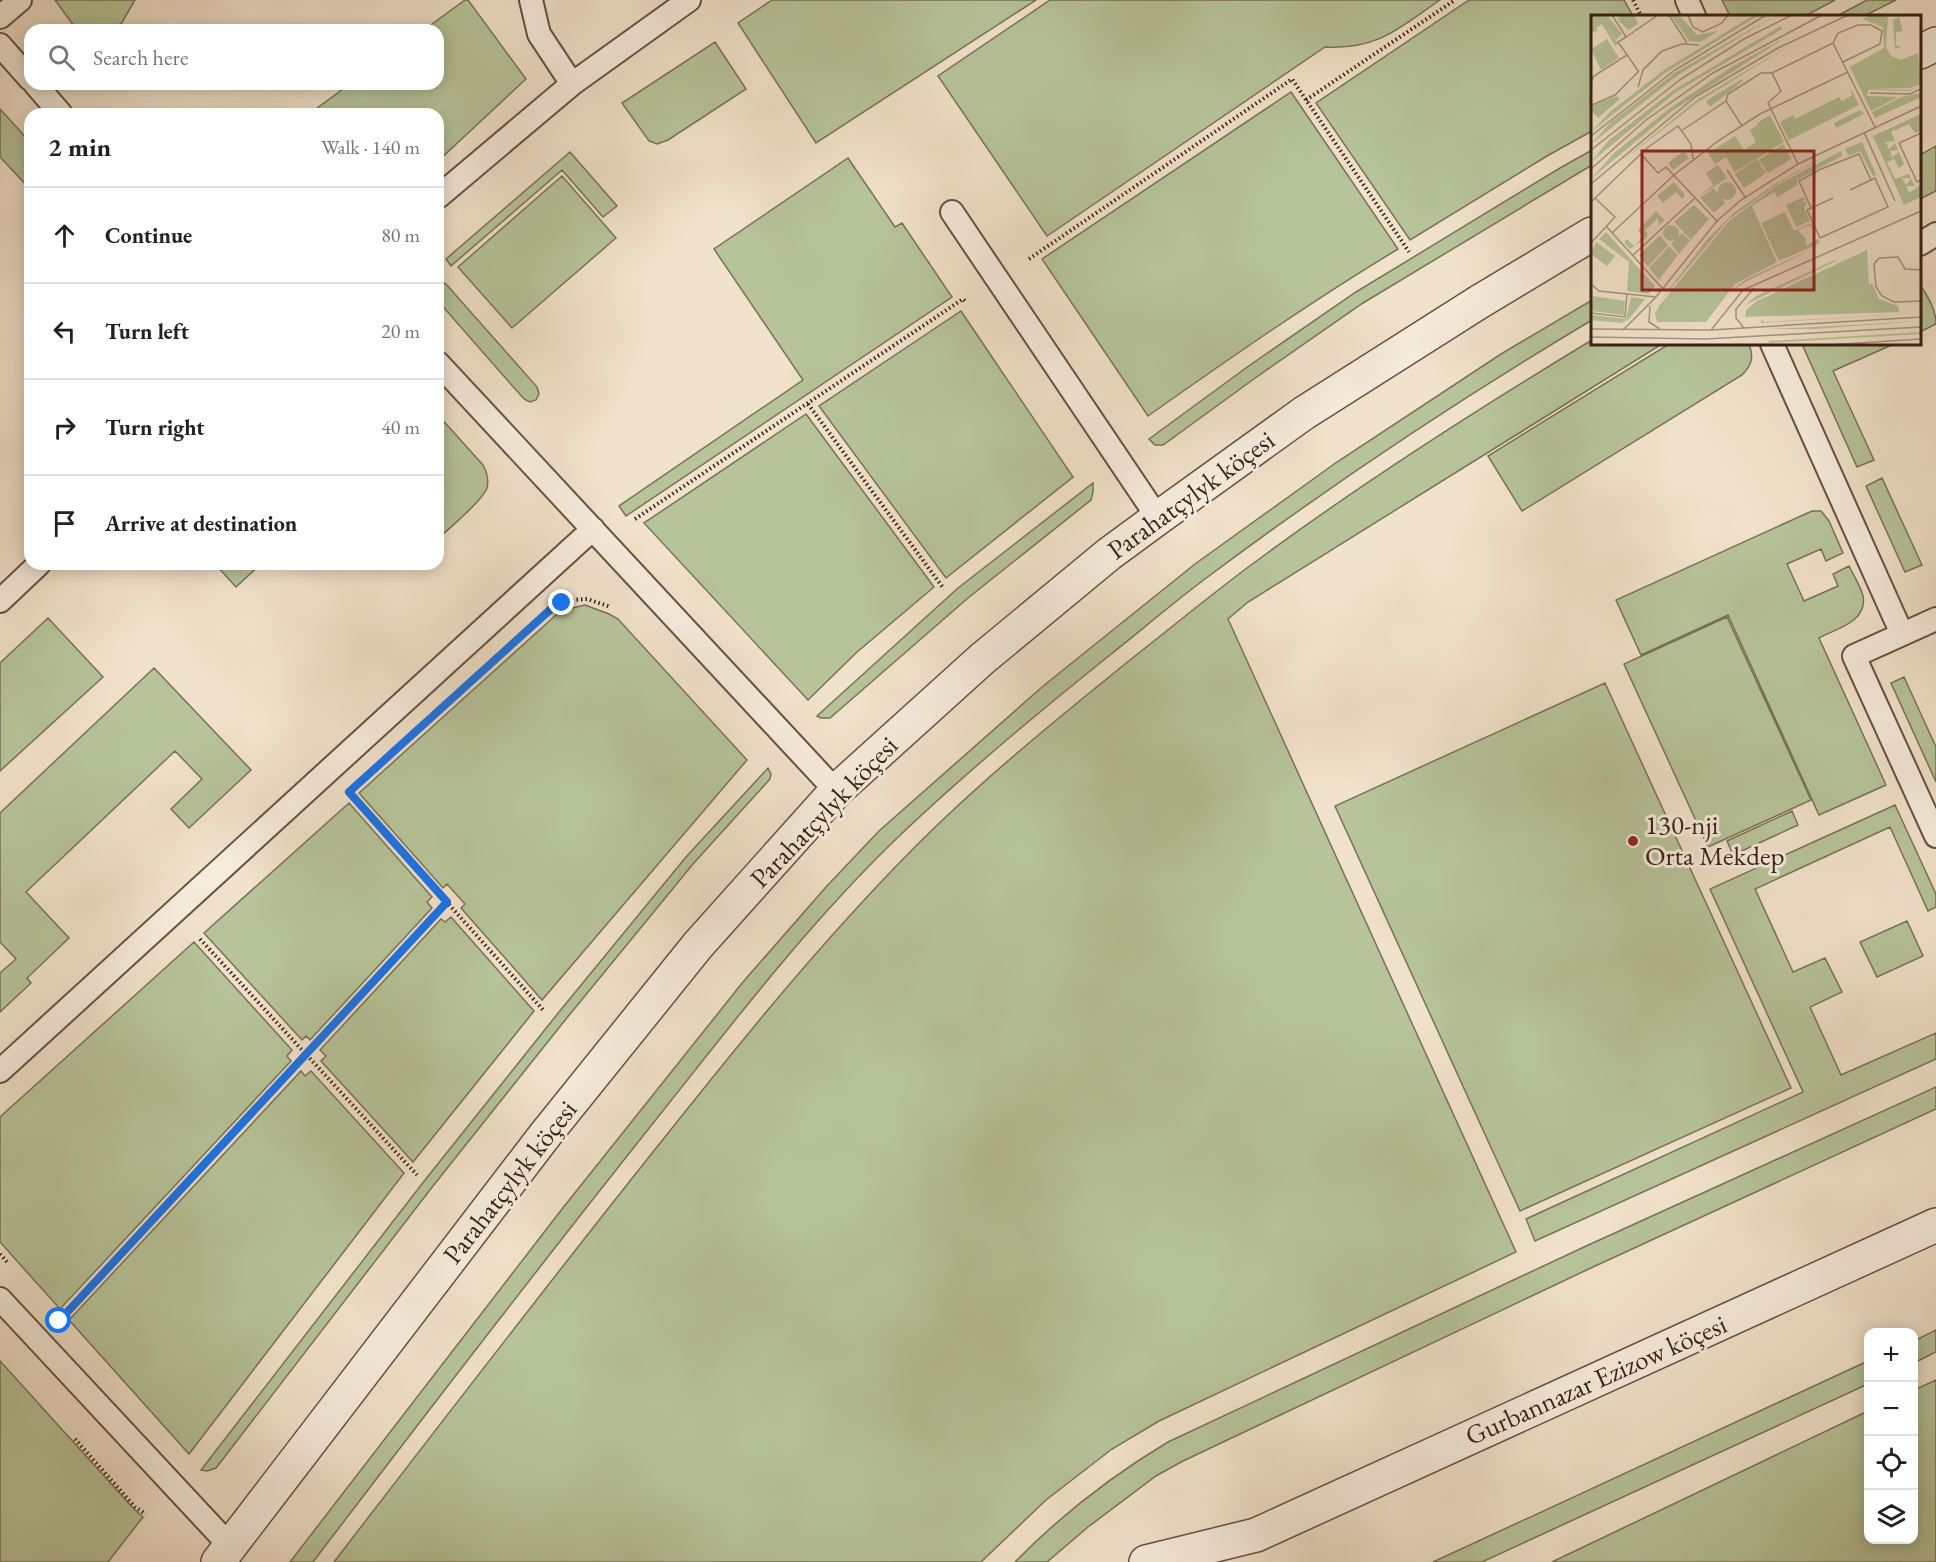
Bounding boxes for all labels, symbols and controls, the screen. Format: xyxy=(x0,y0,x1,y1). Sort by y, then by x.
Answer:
inset map xyxy=(1591,15,1921,345)
search box xyxy=(24,24,444,90)
icon: search xyxy=(45,41,78,74)
text: Search here xyxy=(93,43,188,72)
text: 2 min xyxy=(48,130,111,164)
text: Walk · 140 m xyxy=(321,134,420,160)
icon: ahead xyxy=(48,219,81,252)
text: Continue xyxy=(105,221,192,250)
text: 80 m xyxy=(381,222,420,248)
icon: left xyxy=(48,315,81,348)
text: Turn left xyxy=(105,317,189,346)
text: 20 m xyxy=(381,318,420,344)
icon: right xyxy=(48,411,81,444)
text: Turn right xyxy=(105,413,204,442)
text: 40 m xyxy=(381,414,420,440)
street label: Parahatçylyk köçesi xyxy=(1100,422,1281,567)
icon: arrive xyxy=(48,507,81,540)
text: Arrive at destination xyxy=(105,509,297,538)
route end xyxy=(548,589,574,615)
street label: Parahatçylyk köçesi xyxy=(742,728,905,895)
place label: 130-nji Orta Mekdep xyxy=(1645,807,1784,873)
marker: 130-nji Orta Mekdep xyxy=(1626,834,1640,848)
street label: Parahatçylyk köçesi xyxy=(435,1093,585,1271)
street label: Gurbannazar Ezizow köçesi xyxy=(1460,1306,1732,1453)
route start xyxy=(45,1307,71,1333)
map controls xyxy=(1864,1328,1918,1544)
button: + xyxy=(1864,1328,1918,1382)
button: − xyxy=(1864,1382,1918,1436)
button: locate xyxy=(1864,1436,1918,1490)
button: layers xyxy=(1864,1490,1918,1544)

